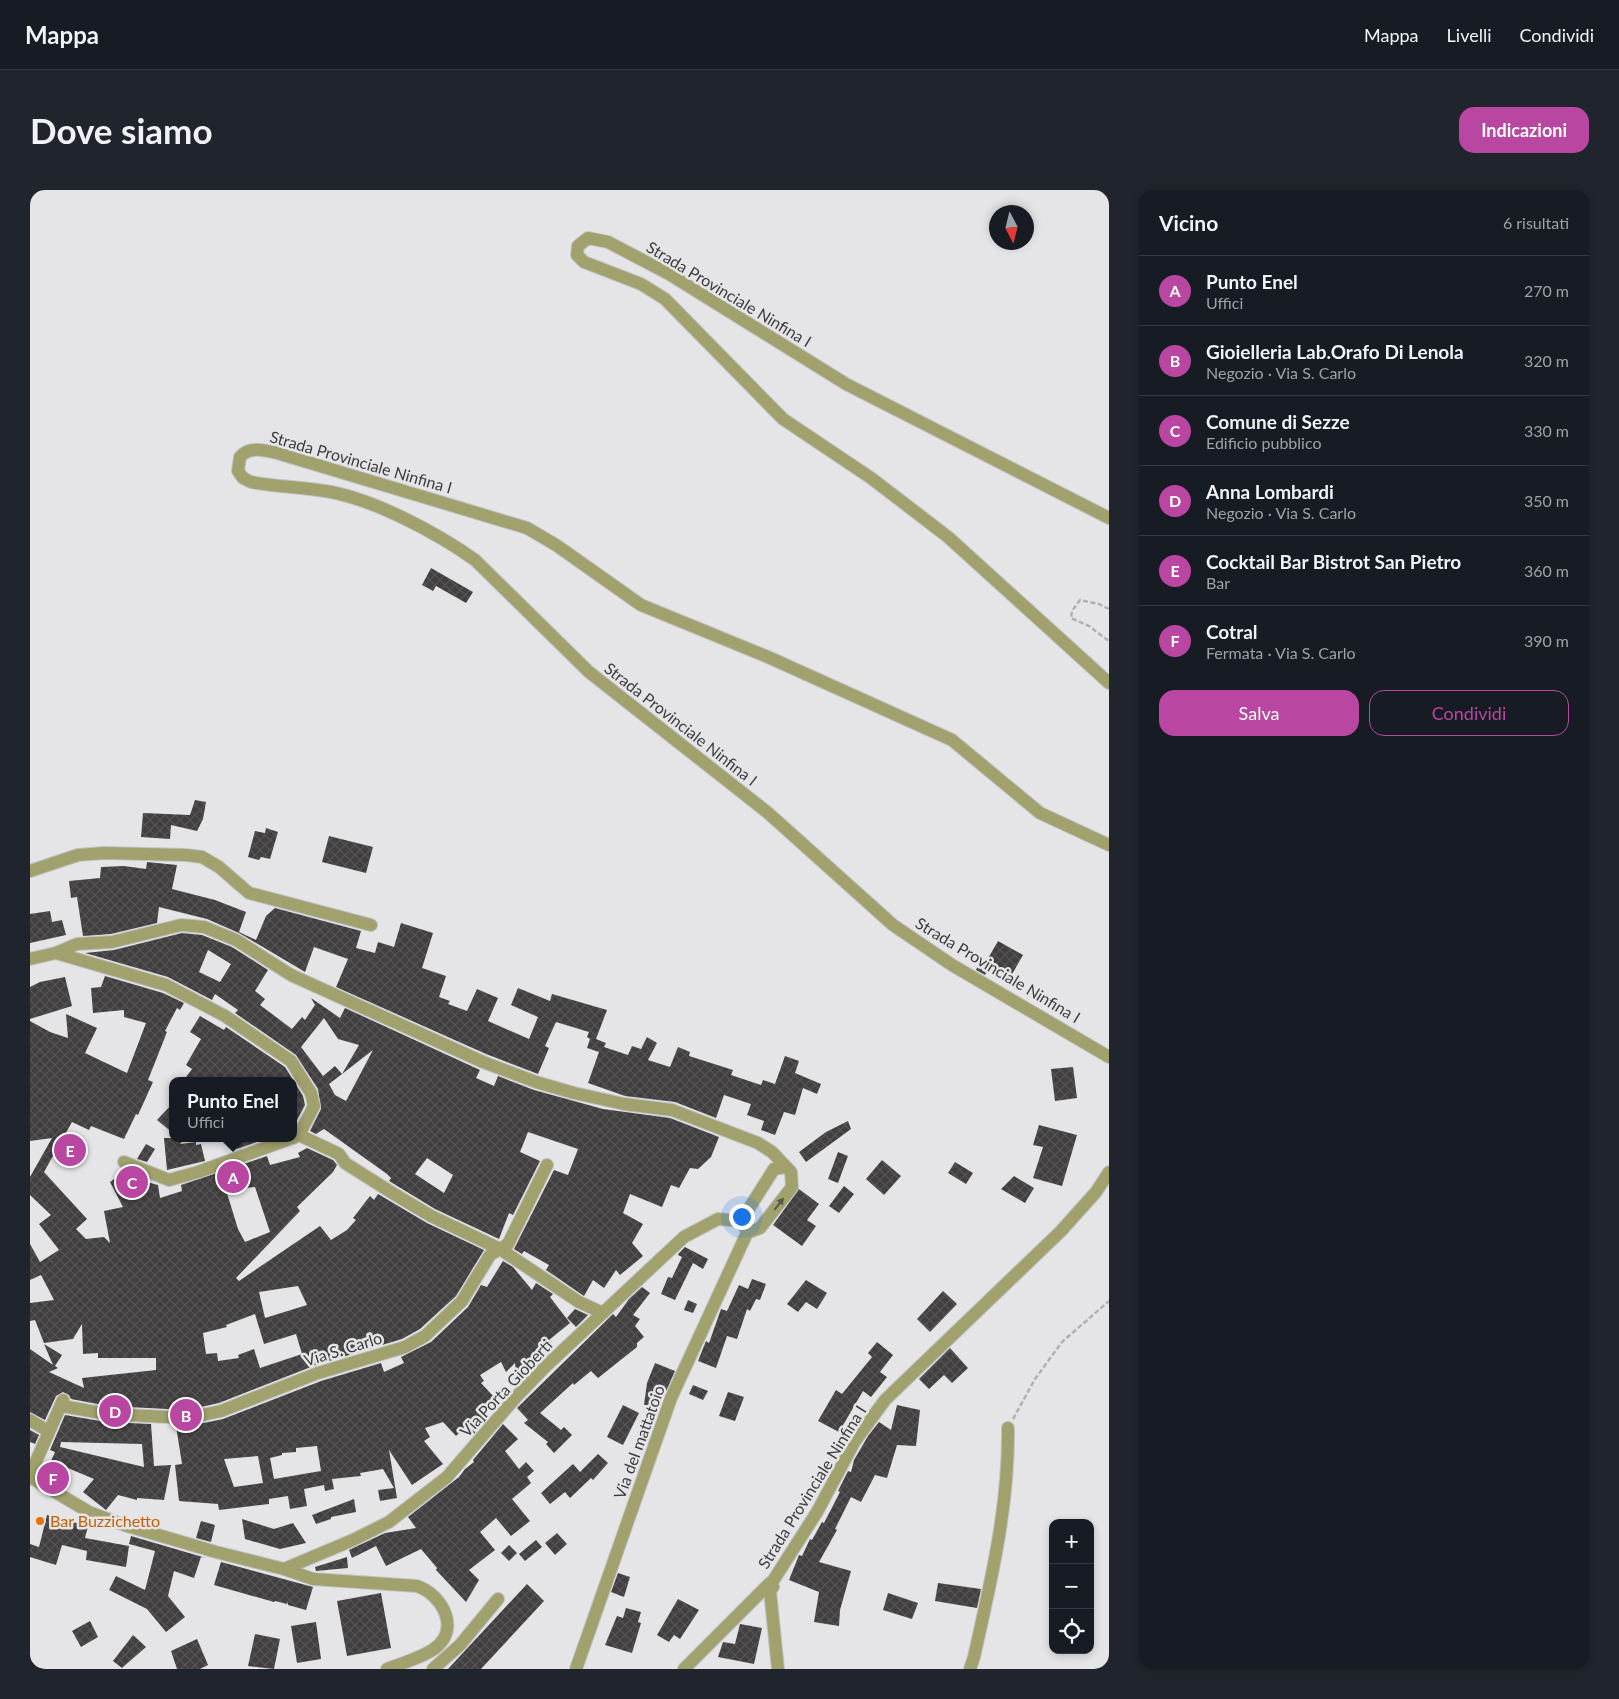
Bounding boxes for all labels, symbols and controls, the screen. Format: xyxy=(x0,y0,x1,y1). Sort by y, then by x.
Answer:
text: Mappa xyxy=(25,20,99,49)
text: Mappa xyxy=(1364,24,1419,46)
text: Livelli xyxy=(1447,24,1491,46)
text: Condividi xyxy=(1519,24,1594,46)
button: Indicazioni xyxy=(1459,107,1589,153)
text: Dove siamo xyxy=(30,109,213,151)
north arrow xyxy=(989,205,1034,250)
text: Vicino xyxy=(1159,210,1218,235)
text: 6 risultati xyxy=(1503,213,1569,232)
street label: Strada Provinciale Ninfina I xyxy=(644,237,815,350)
text: Punto Enel xyxy=(1206,270,1298,293)
text: A xyxy=(1169,281,1181,300)
text: 270 m xyxy=(1524,281,1569,300)
text: Uffici xyxy=(1206,293,1243,312)
text: Gioielleria Lab.Orafo Di Lenola xyxy=(1206,340,1464,363)
text: B xyxy=(1170,351,1180,370)
text: 320 m xyxy=(1524,351,1569,370)
text: Negozio · Via S. Carlo xyxy=(1206,363,1356,382)
text: Comune di Sezze xyxy=(1206,410,1350,433)
text: C xyxy=(1170,421,1180,440)
text: 330 m xyxy=(1524,421,1569,440)
street label: Strada Provinciale Ninfina I xyxy=(268,426,454,497)
text: Edificio pubblico xyxy=(1206,433,1322,452)
text: Anna Lombardi xyxy=(1206,480,1334,503)
text: D xyxy=(1169,491,1181,510)
text: 350 m xyxy=(1524,491,1569,510)
text: Negozio · Via S. Carlo xyxy=(1206,503,1356,522)
text: Cocktail Bar Bistrot San Pietro xyxy=(1206,550,1461,573)
text: E xyxy=(1170,561,1180,580)
text: 360 m xyxy=(1524,561,1569,580)
text: Bar xyxy=(1206,573,1230,592)
text: Cotral xyxy=(1206,620,1258,643)
text: F xyxy=(1170,631,1180,650)
text: 390 m xyxy=(1524,631,1569,650)
text: Fermata · Via S. Carlo xyxy=(1206,643,1356,662)
street label: Strada Provinciale Ninfina I xyxy=(601,658,761,789)
button: Salva xyxy=(1159,690,1359,736)
button: Condividi xyxy=(1369,690,1569,736)
street label: Strada Provinciale Ninfina I xyxy=(913,913,1084,1026)
popup xyxy=(169,1077,297,1142)
text: Punto Enel xyxy=(187,1089,279,1112)
text: Uffici xyxy=(187,1112,224,1131)
pin: E xyxy=(54,1131,86,1169)
pin: A xyxy=(217,1158,249,1196)
pin: C xyxy=(116,1163,148,1201)
one-way arrow xyxy=(773,1198,784,1211)
your location xyxy=(729,1204,755,1230)
street label: Via S. Carlo xyxy=(302,1328,384,1369)
street label: Via Porta Gioberti xyxy=(456,1335,556,1440)
street label: Via del mattatoio xyxy=(609,1382,668,1501)
pin: D xyxy=(99,1392,131,1430)
pin: B xyxy=(170,1396,202,1434)
street label: Strada Provinciale Ninfina I xyxy=(754,1402,870,1572)
pin: F xyxy=(37,1459,69,1497)
place label: Bar Buzzichetto xyxy=(50,1511,160,1530)
marker: Bar Buzzichetto xyxy=(34,1515,46,1527)
map controls xyxy=(1049,1519,1094,1654)
button: + xyxy=(1049,1519,1094,1564)
button: − xyxy=(1049,1564,1094,1609)
button: locate xyxy=(1049,1609,1094,1654)

